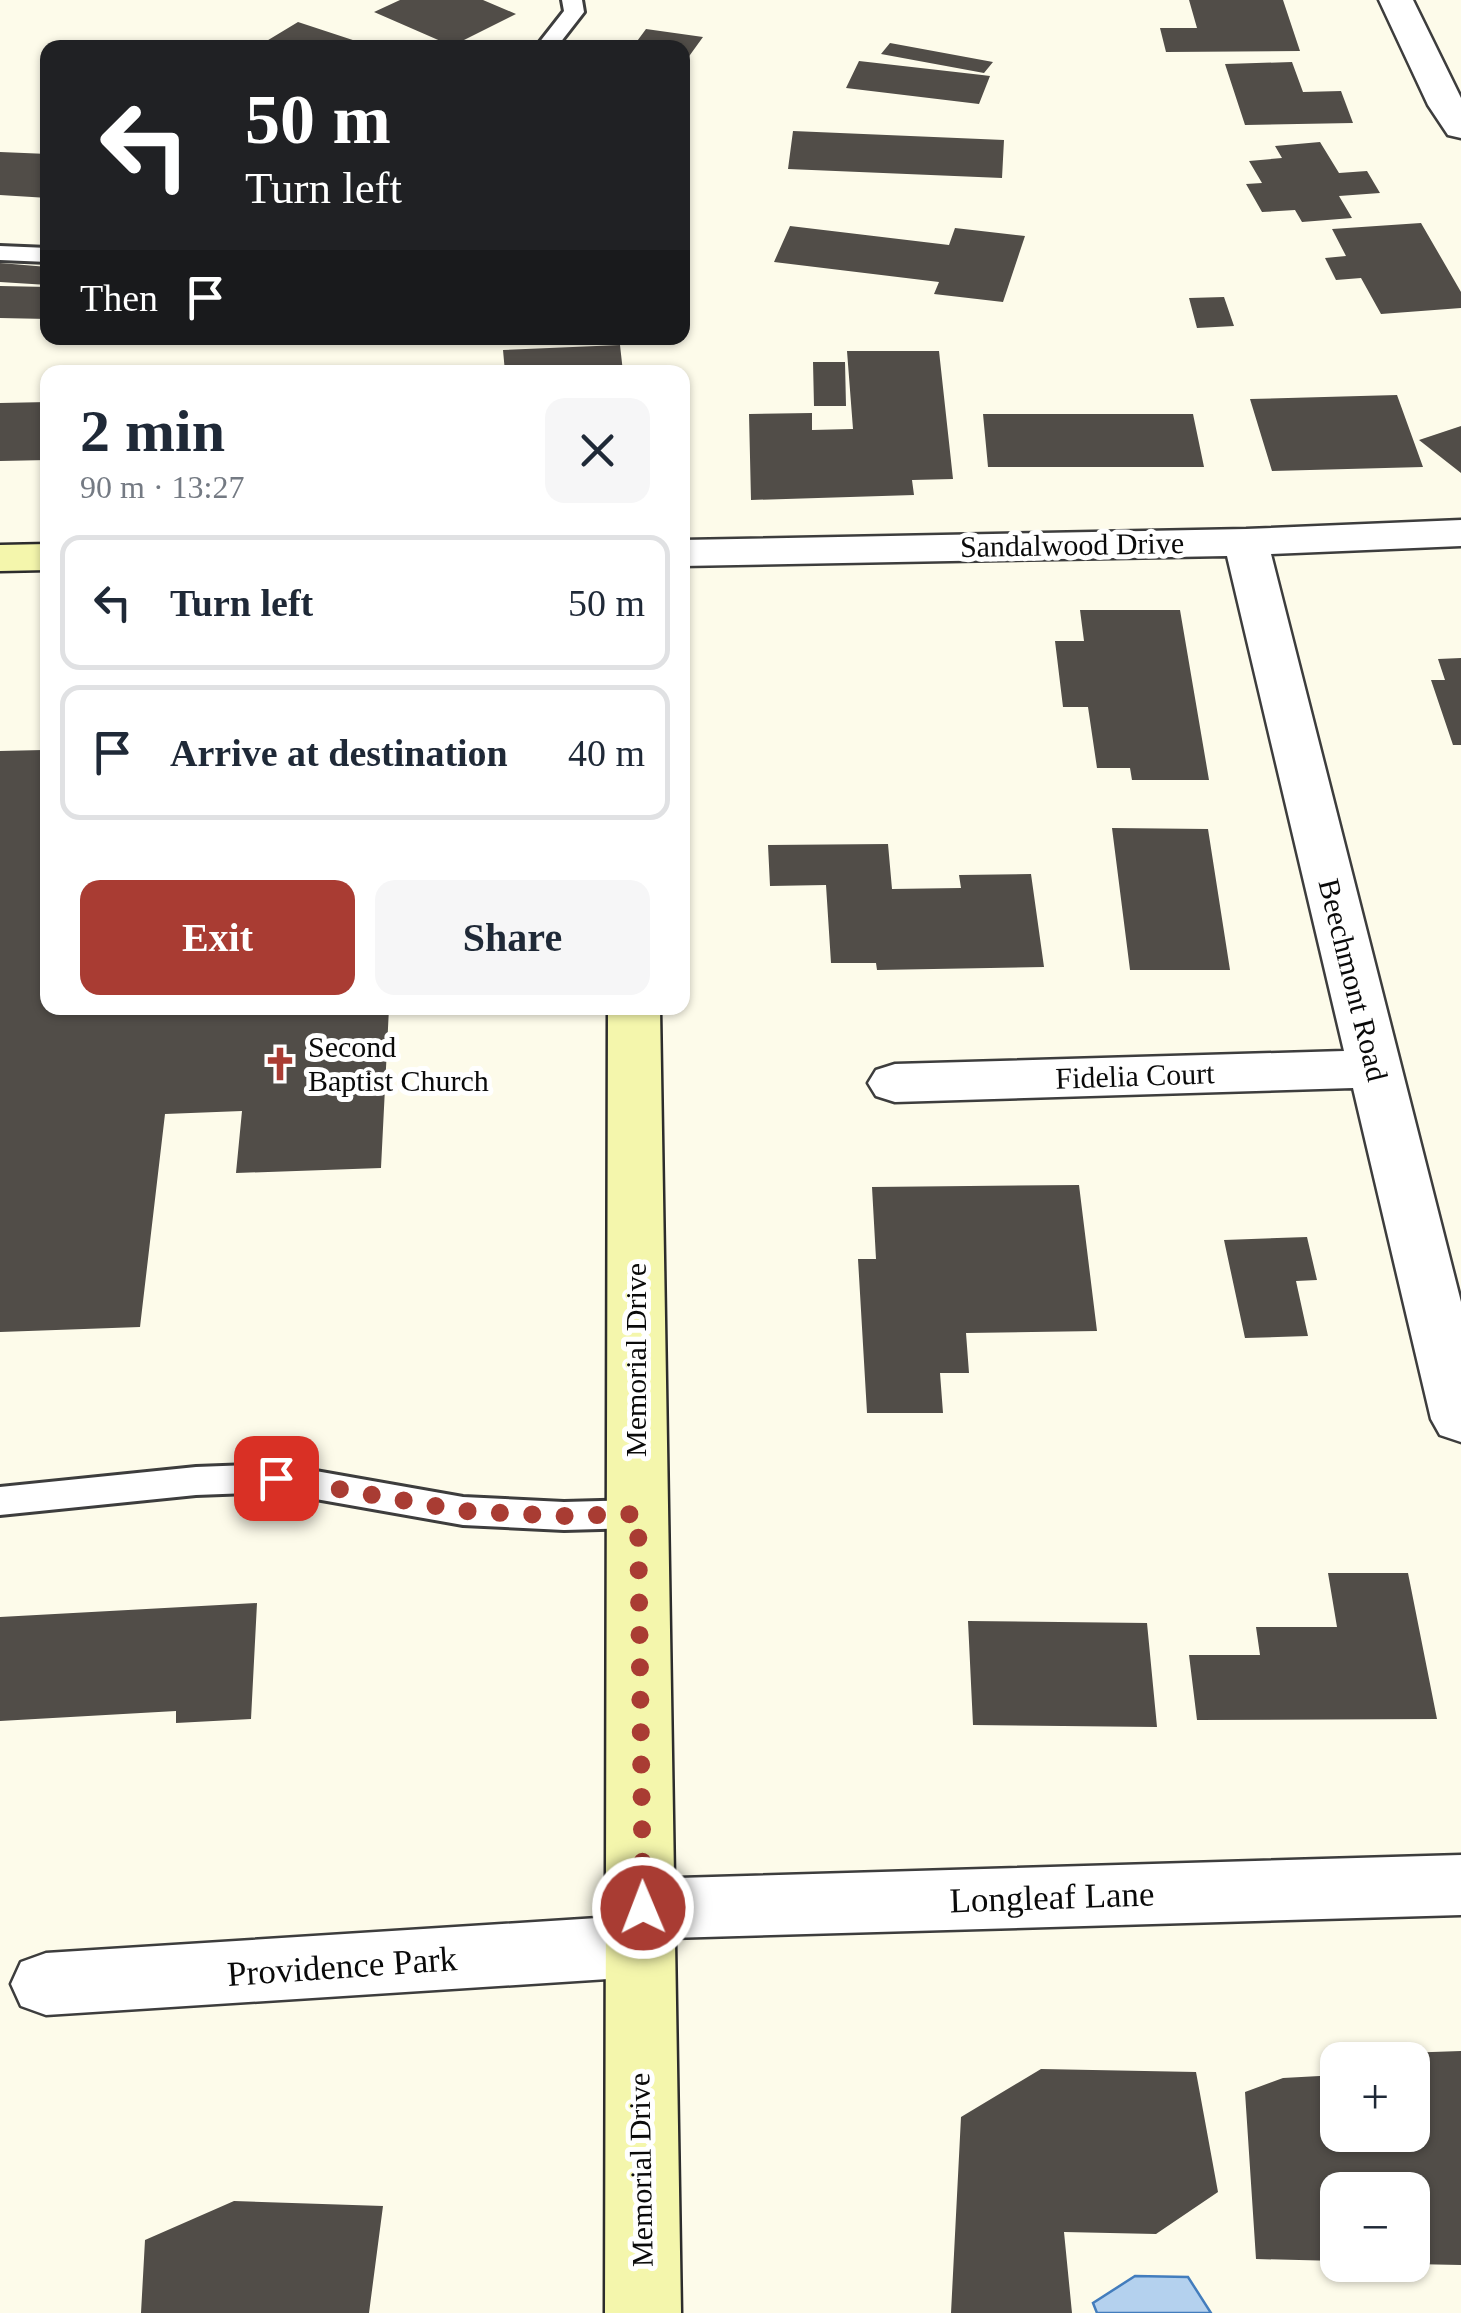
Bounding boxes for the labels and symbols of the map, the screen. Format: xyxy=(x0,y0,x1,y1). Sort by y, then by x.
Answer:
street label: Sandalwood Drive xyxy=(960,526,1184,563)
street label: Beechmont Road xyxy=(1312,875,1395,1085)
place label: Second Baptist Church xyxy=(308,1030,489,1097)
church icon: Second Baptist Church xyxy=(261,1045,299,1083)
street label: Fidelia Court xyxy=(1055,1056,1216,1095)
street label: Memorial Drive xyxy=(619,1263,652,1457)
pin xyxy=(234,1436,319,1521)
position arrow xyxy=(591,1856,695,1960)
street label: Longleaf Lane xyxy=(949,1874,1155,1921)
street label: Providence Park xyxy=(226,1939,459,1994)
street label: Memorial Drive xyxy=(622,2073,659,2267)

